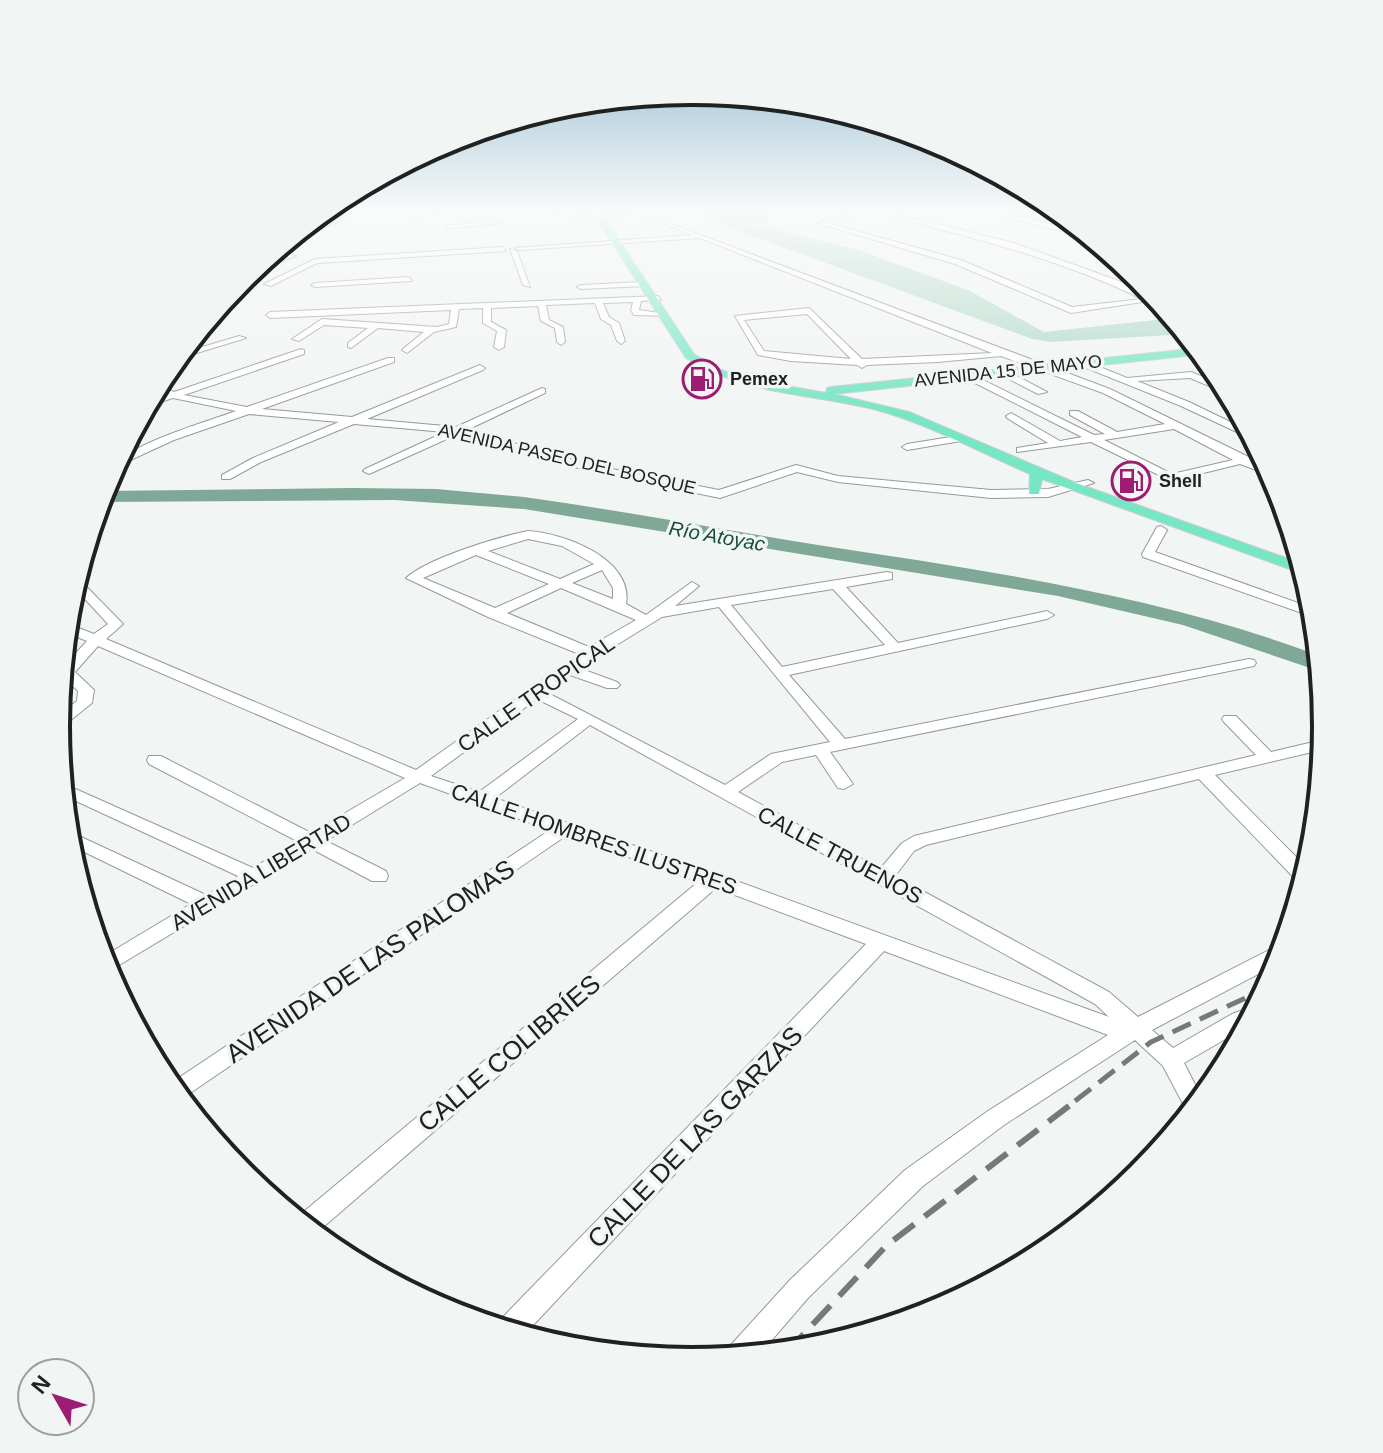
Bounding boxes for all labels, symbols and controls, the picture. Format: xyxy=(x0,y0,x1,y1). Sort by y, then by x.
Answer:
street label: AVENIDA 15 DE MAYO xyxy=(913,351,1103,391)
fuel station icon: Pemex xyxy=(681,358,723,400)
place label: Pemex xyxy=(730,369,788,389)
street label: AVENIDA PASEO DEL BOSQUE xyxy=(436,420,698,498)
fuel station icon: Shell xyxy=(1110,460,1152,502)
place label: Shell xyxy=(1159,471,1202,491)
water label: Río Atoyac xyxy=(667,517,767,555)
street label: CALLE TROPICAL xyxy=(453,631,619,757)
street label: CALLE HOMBRES ILUSTRES xyxy=(448,778,740,900)
street label: CALLE TRUENOS xyxy=(753,801,927,909)
street label: AVENIDA LIBERTAD xyxy=(167,808,355,936)
street label: AVENIDA DE LAS PALOMAS xyxy=(220,853,520,1069)
street label: CALLE COLIBRÍES xyxy=(412,968,606,1138)
street label: CALLE DE LAS GARZAS xyxy=(581,1020,809,1254)
north arrow xyxy=(16,1357,96,1437)
text: N xyxy=(26,1371,56,1399)

